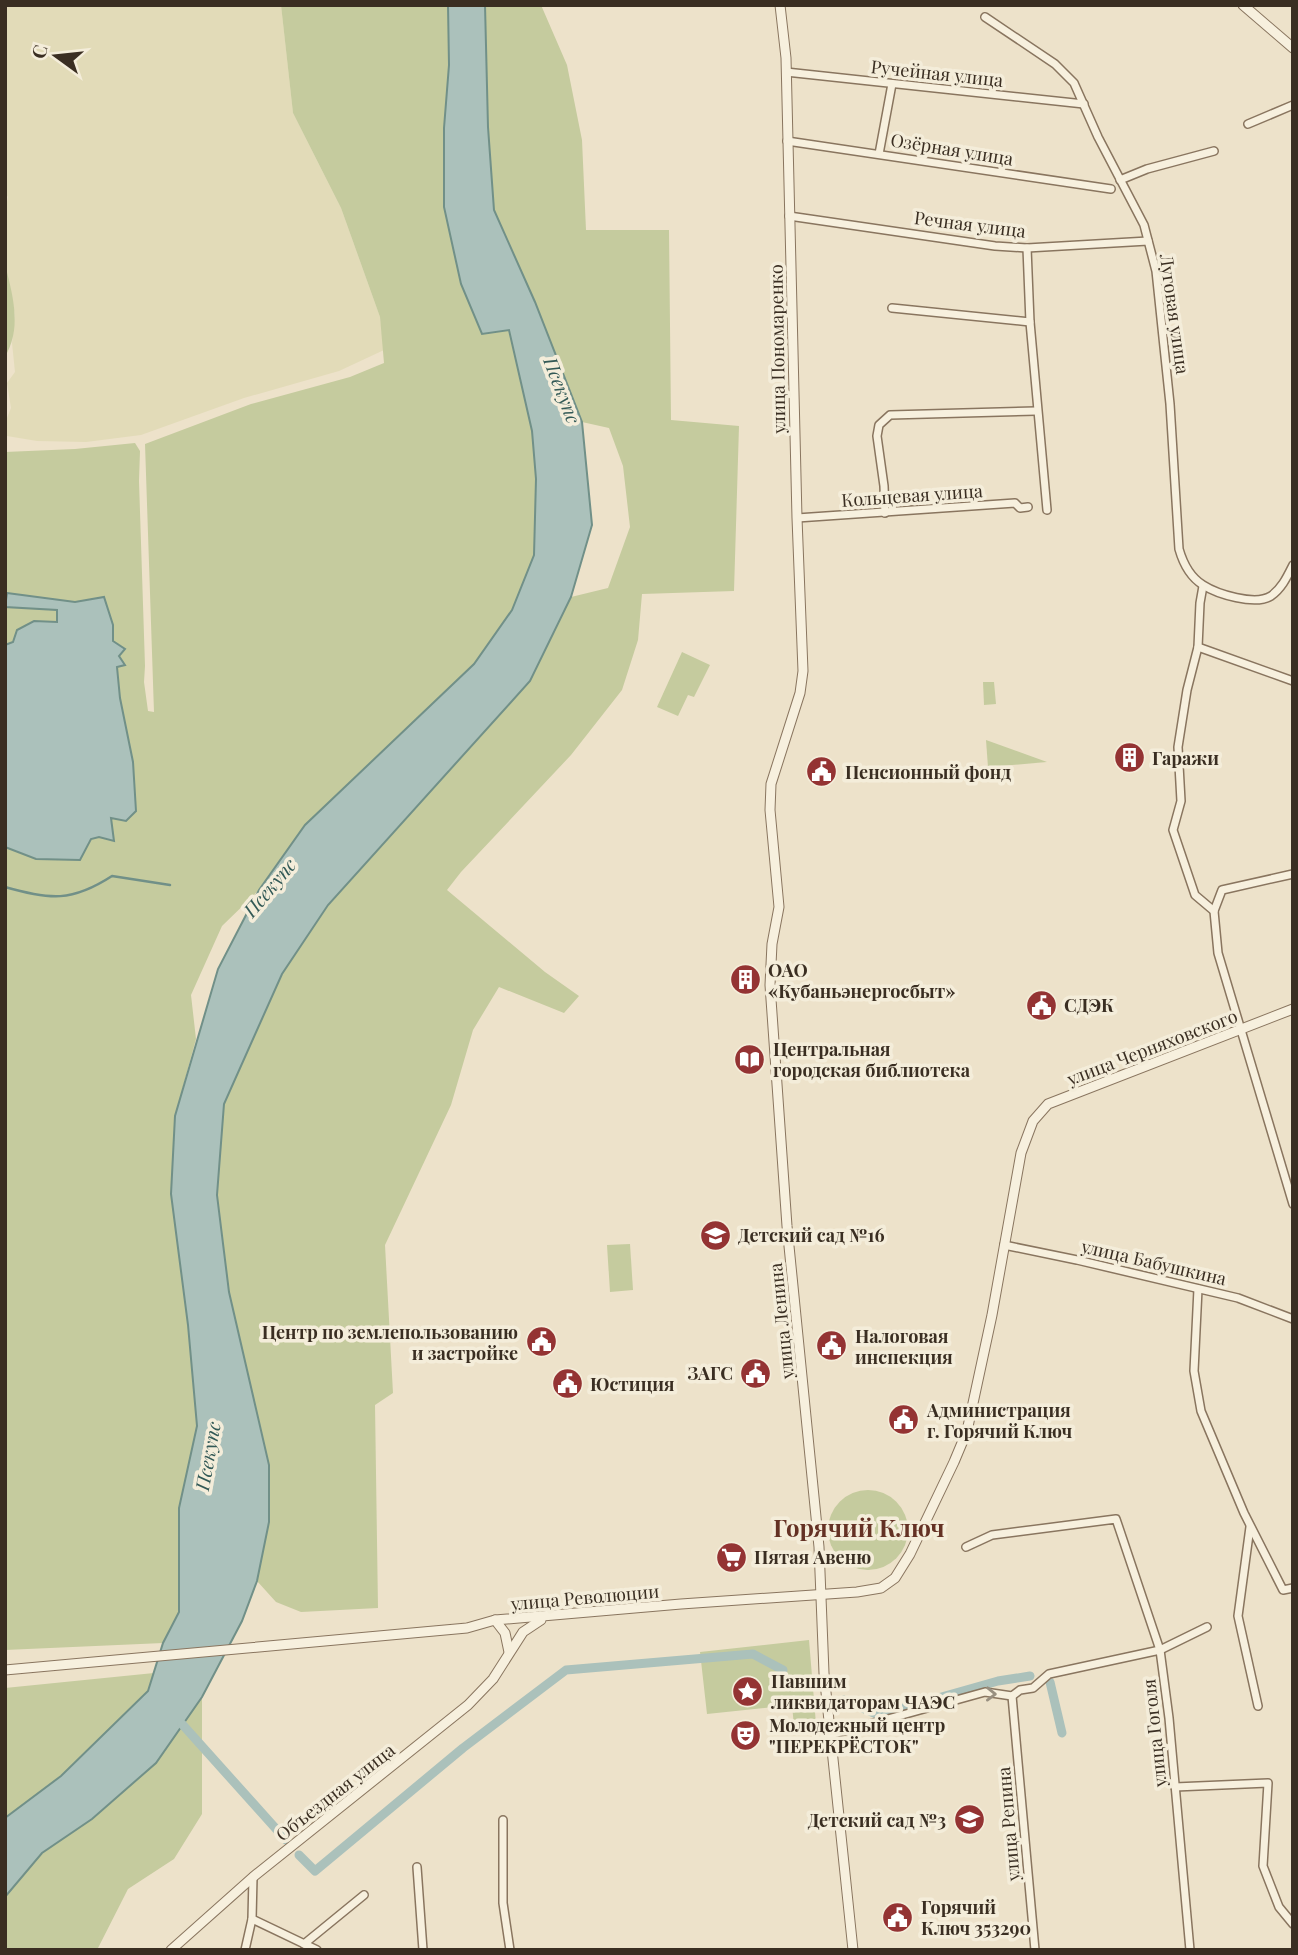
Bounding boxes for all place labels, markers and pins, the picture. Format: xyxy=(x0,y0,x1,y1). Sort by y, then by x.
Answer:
building icon: Гаражи xyxy=(1112,741,1146,775)
place label: Гаражи xyxy=(1152,746,1219,770)
public building icon: Пенсионный фонд xyxy=(805,755,839,789)
place label: Пенсионный фонд xyxy=(845,760,1011,784)
place label: ОАО «Кубаньэнергосбыт» xyxy=(768,958,956,1003)
building icon: ОАО «Кубаньэнергосбыт» xyxy=(728,963,762,997)
public building icon: СДЭК xyxy=(1024,988,1058,1022)
place label: СДЭК xyxy=(1064,993,1114,1017)
place label: Центральная городская библиотека xyxy=(773,1037,971,1082)
library icon: Центральная городская библиотека xyxy=(733,1042,767,1076)
school or university icon: Детский сад №16 xyxy=(698,1218,732,1252)
place label: Детский сад №16 xyxy=(738,1223,885,1247)
place label: Центр по землепользованию и застройке xyxy=(262,1320,518,1365)
place label: Налоговая инспекция xyxy=(855,1324,953,1369)
public building icon: Центр по землепользованию и застройке xyxy=(524,1325,558,1359)
public building icon: Налоговая инспекция xyxy=(815,1329,849,1363)
public building icon: ЗАГС xyxy=(739,1356,773,1390)
place label: ЗАГС xyxy=(687,1361,733,1385)
public building icon: Юстиция xyxy=(550,1367,584,1401)
place label: Юстиция xyxy=(590,1372,675,1396)
place label: Администрация г. Горячий Ключ xyxy=(926,1398,1073,1443)
public building icon: Администрация г. Горячий Ключ xyxy=(887,1403,921,1437)
supermarket icon: Пятая Авеню xyxy=(714,1540,748,1574)
place label: Пятая Авеню xyxy=(754,1545,871,1569)
place label: Павшим ликвидаторам ЧАЭС xyxy=(771,1669,955,1714)
place icon: Павшим ликвидаторам ЧАЭС xyxy=(731,1674,765,1708)
place label: Молодежный центр "ПЕРЕКРЁСТОК" xyxy=(769,1713,946,1758)
theatre icon: Молодежный центр "ПЕРЕКРЁСТОК" xyxy=(729,1718,763,1752)
school or university icon: Детский сад №3 xyxy=(952,1803,986,1837)
place label: Детский сад №3 xyxy=(808,1808,946,1832)
place label: Горячий Ключ 353290 xyxy=(921,1895,1031,1940)
public building icon: Горячий Ключ 353290 xyxy=(881,1900,915,1934)

